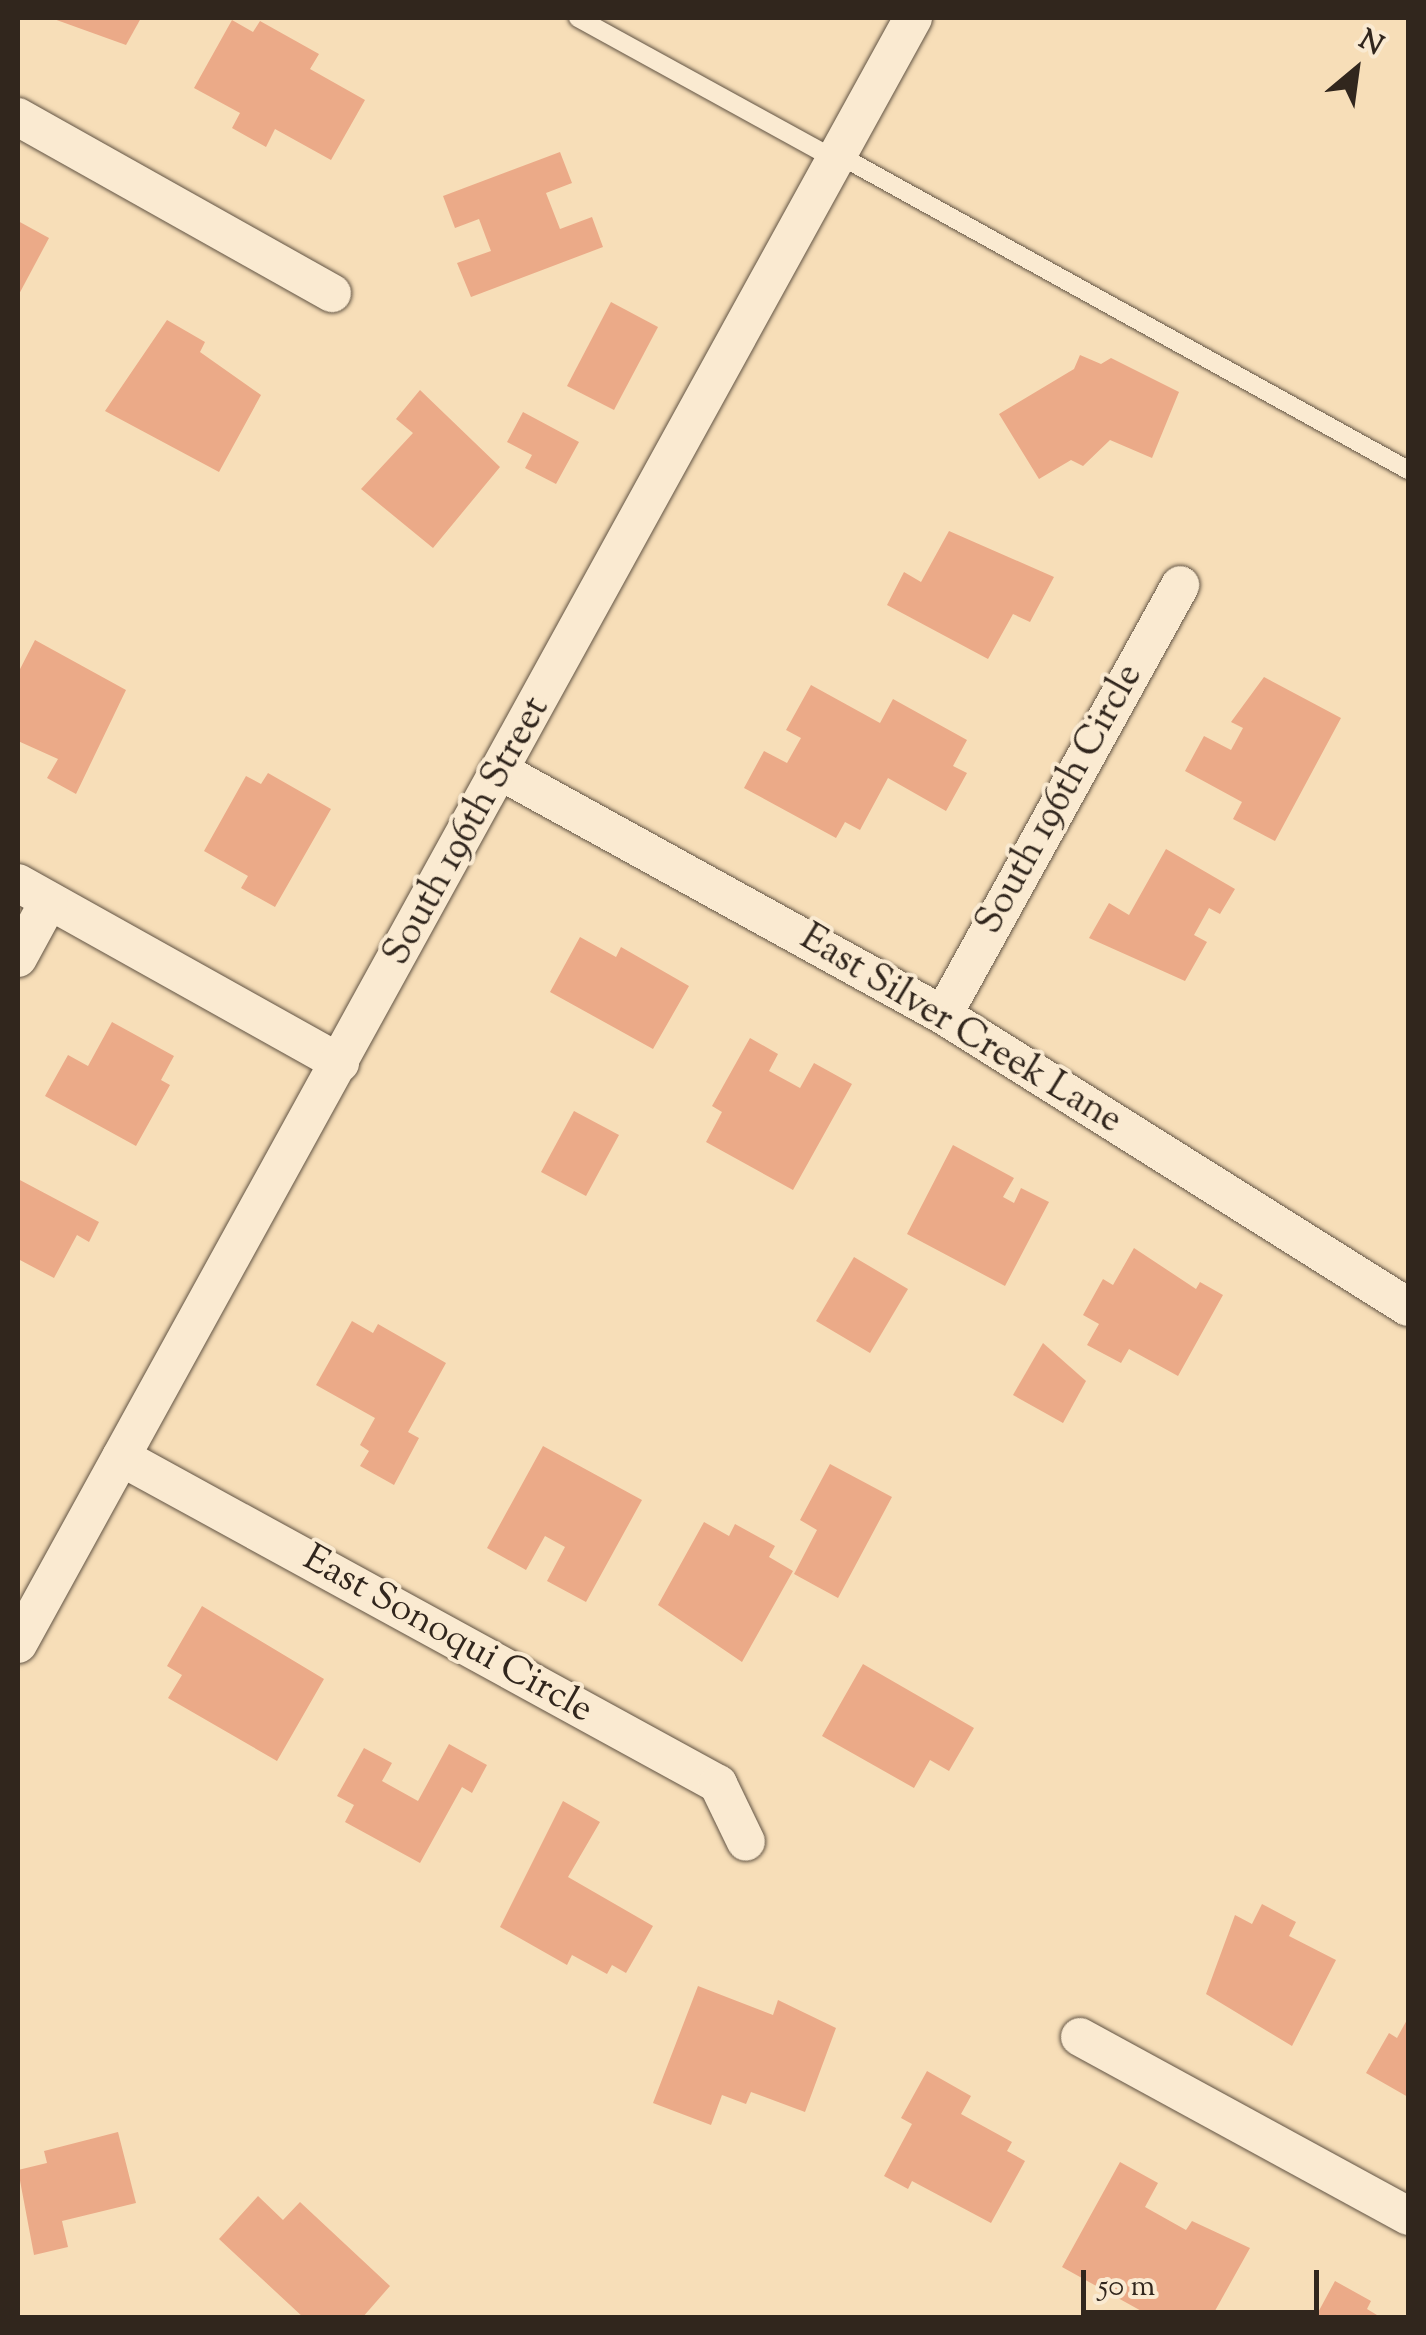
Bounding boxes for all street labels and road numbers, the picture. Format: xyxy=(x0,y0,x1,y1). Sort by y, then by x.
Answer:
street label: South 196th Circle xyxy=(968,657,1154,943)
street label: South 196th Street xyxy=(375,690,561,974)
street label: East Silver Creek Lane xyxy=(791,917,1129,1145)
street label: East Sonoqui Circle xyxy=(294,1537,600,1735)

